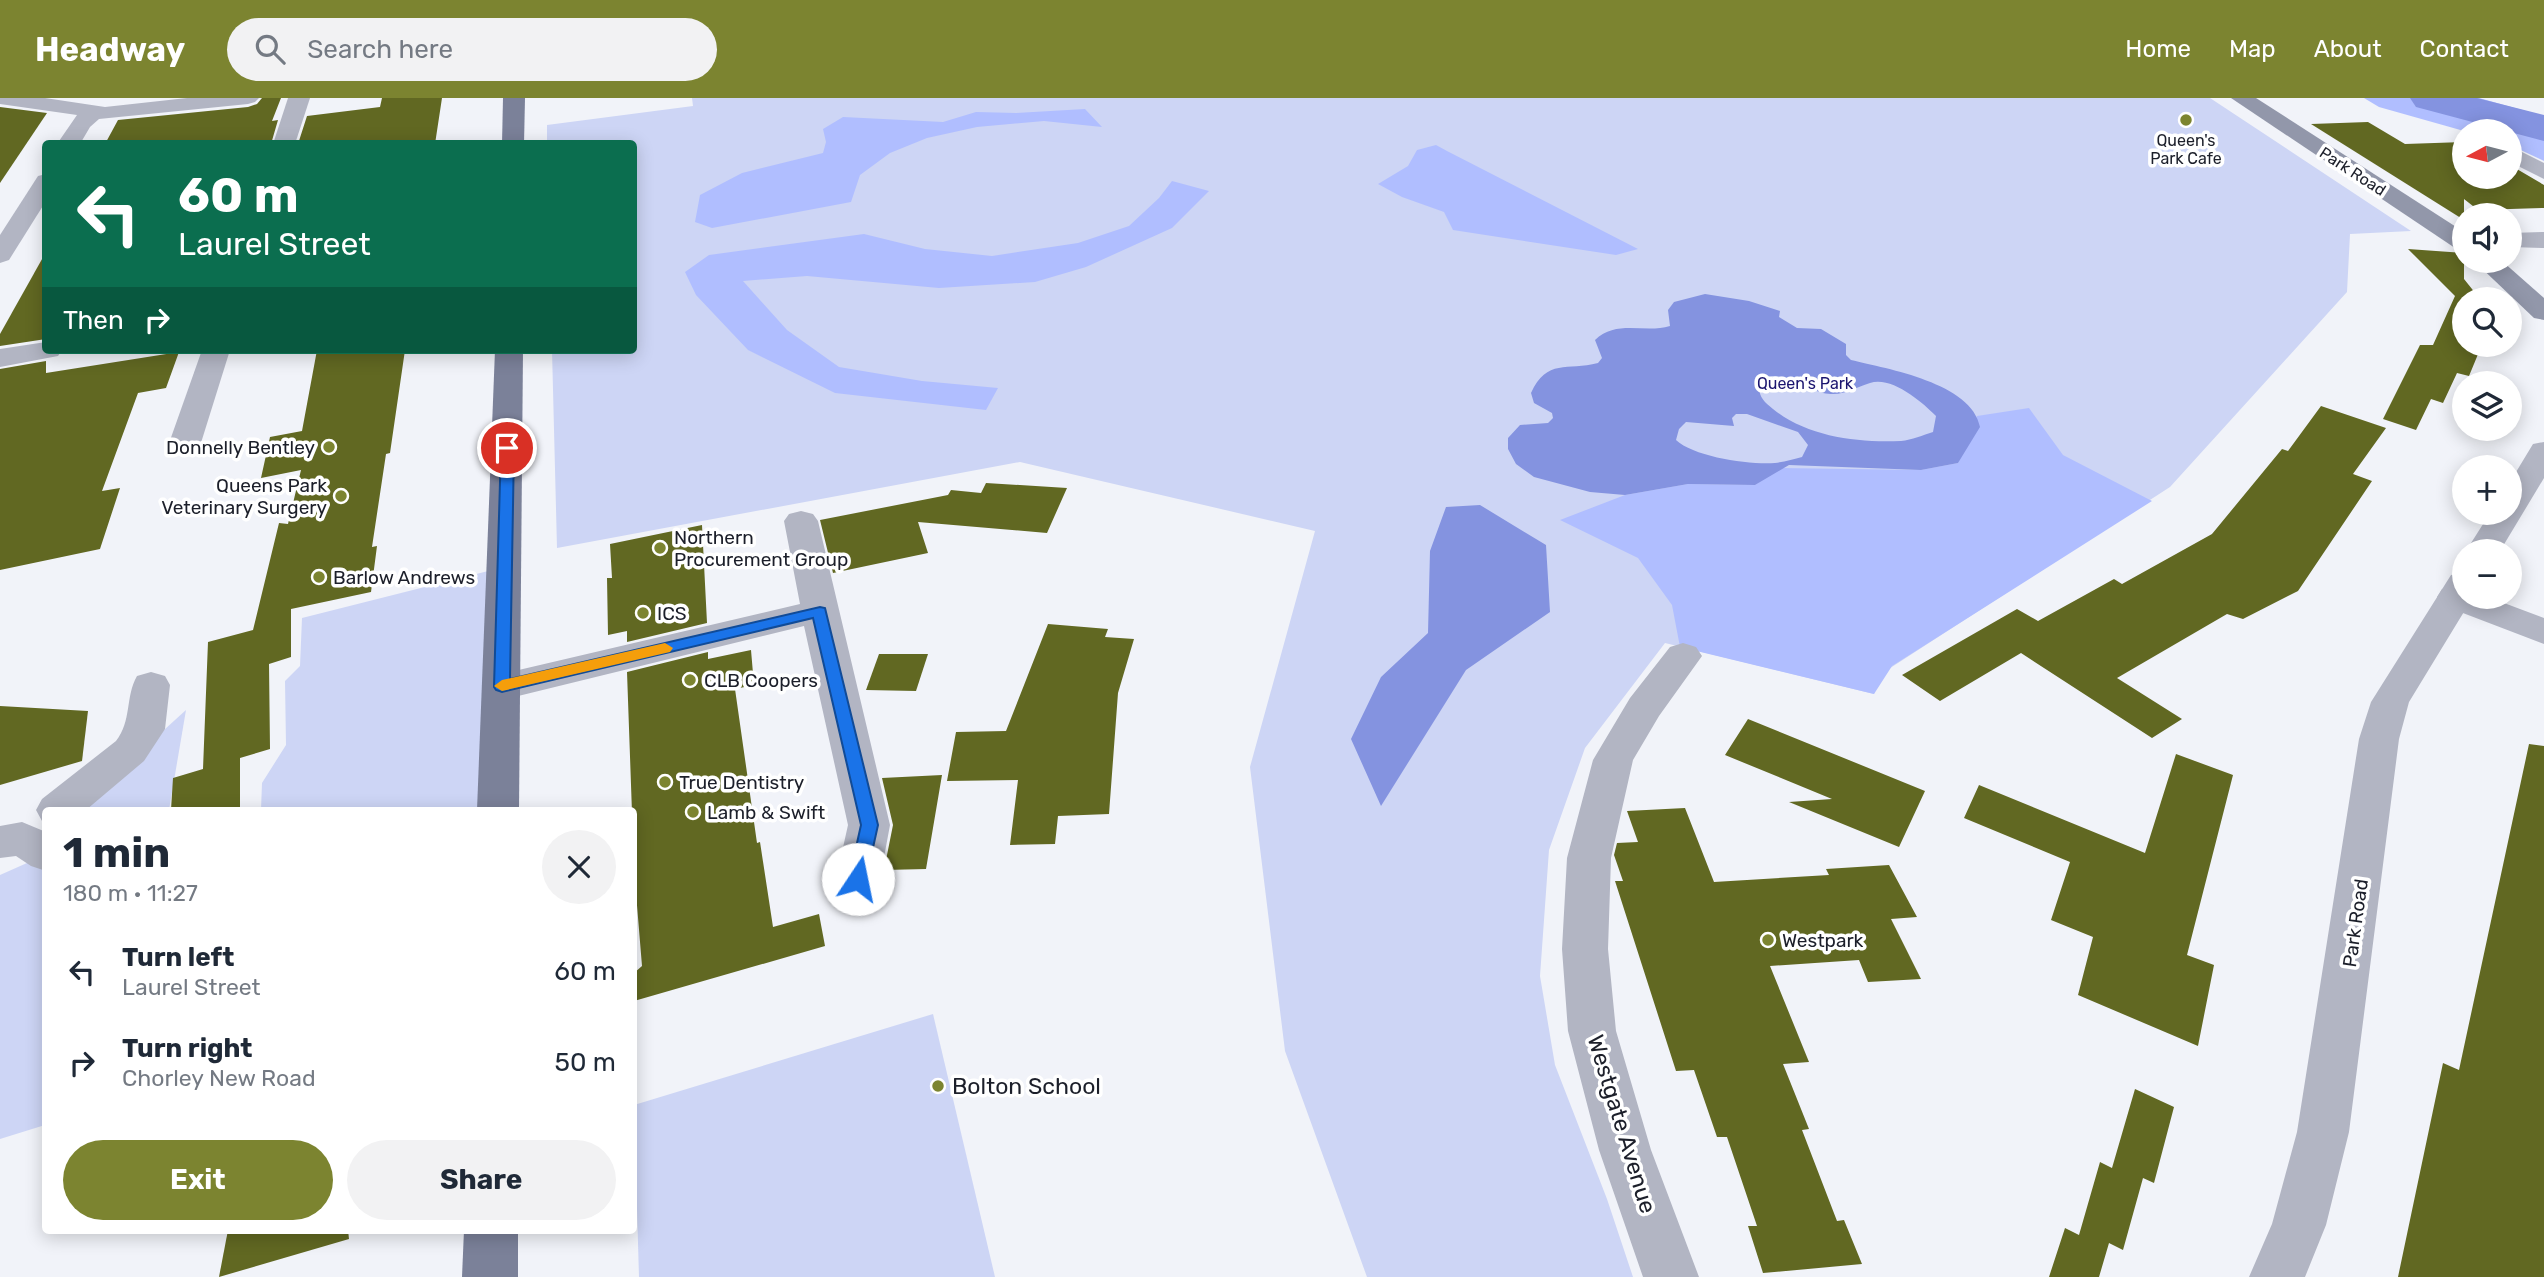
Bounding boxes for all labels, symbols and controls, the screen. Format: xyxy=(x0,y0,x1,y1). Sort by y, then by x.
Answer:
search box xyxy=(227,18,717,81)
text: Headway xyxy=(35,30,185,69)
icon: search xyxy=(251,30,289,68)
text: Search here xyxy=(307,34,453,65)
text: Home xyxy=(2125,35,2191,63)
text: Map xyxy=(2229,35,2276,63)
text: About xyxy=(2314,35,2382,63)
text: Contact xyxy=(2420,35,2509,63)
marker: Queen's Park Cafe xyxy=(2178,112,2194,128)
north arrow xyxy=(2452,119,2522,189)
map controls xyxy=(2452,119,2522,609)
place label: Queen's Park Cafe xyxy=(2150,131,2222,168)
street label: Park Road xyxy=(2316,143,2389,200)
text: 60 m xyxy=(178,166,299,224)
icon: left xyxy=(63,168,154,259)
button: sound xyxy=(2452,203,2522,273)
text: Laurel Street xyxy=(178,225,371,263)
button: search xyxy=(2452,287,2522,357)
icon: right xyxy=(138,301,176,339)
text: Then xyxy=(63,305,124,336)
button: layers xyxy=(2452,371,2522,441)
park label: Queen's Park xyxy=(1757,374,1854,393)
pin xyxy=(477,418,537,478)
icon: arrive xyxy=(488,429,526,467)
place label: Donnelly Bentley xyxy=(166,436,315,459)
marker: Donnelly Bentley xyxy=(321,439,337,455)
button: + xyxy=(2452,455,2522,525)
place label: Queens Park Veterinary Surgery xyxy=(161,474,327,519)
marker: Queens Park Veterinary Surgery xyxy=(333,488,349,504)
place label: Northern Procurement Group xyxy=(674,526,848,571)
button: − xyxy=(2452,539,2522,609)
marker: Northern Procurement Group xyxy=(652,540,668,556)
place label: Barlow Andrews xyxy=(333,566,475,589)
marker: Barlow Andrews xyxy=(311,569,327,585)
place label: ICS xyxy=(657,602,687,625)
marker: ICS xyxy=(635,605,651,621)
place label: CLB Coopers xyxy=(704,669,818,692)
marker: CLB Coopers xyxy=(682,672,698,688)
place label: True Dentistry xyxy=(679,771,804,794)
marker: True Dentistry xyxy=(657,774,673,790)
place label: Lamb & Swift xyxy=(707,801,826,824)
marker: Lamb & Swift xyxy=(685,804,701,820)
text: 1 min xyxy=(63,828,170,878)
button: close xyxy=(542,830,616,904)
position arrow xyxy=(821,842,895,916)
street label: Park Road xyxy=(2338,877,2373,969)
text: 180 m · 11:27 xyxy=(63,879,198,907)
place label: Westpark xyxy=(1782,929,1864,952)
marker: Westpark xyxy=(1760,932,1776,948)
text: Turn left xyxy=(122,942,234,973)
icon: left xyxy=(63,953,101,991)
text: 60 m xyxy=(554,956,616,987)
text: Laurel Street xyxy=(122,973,261,1001)
street label: Westgate Avenue xyxy=(1582,1031,1662,1217)
text: Turn right xyxy=(122,1033,252,1064)
icon: right xyxy=(63,1044,101,1082)
text: 50 m xyxy=(555,1047,616,1078)
text: Chorley New Road xyxy=(122,1064,316,1092)
place label: Bolton School xyxy=(952,1072,1101,1100)
marker: Bolton School xyxy=(930,1078,946,1094)
button: Exit xyxy=(63,1140,333,1220)
button: Share xyxy=(347,1140,616,1220)

